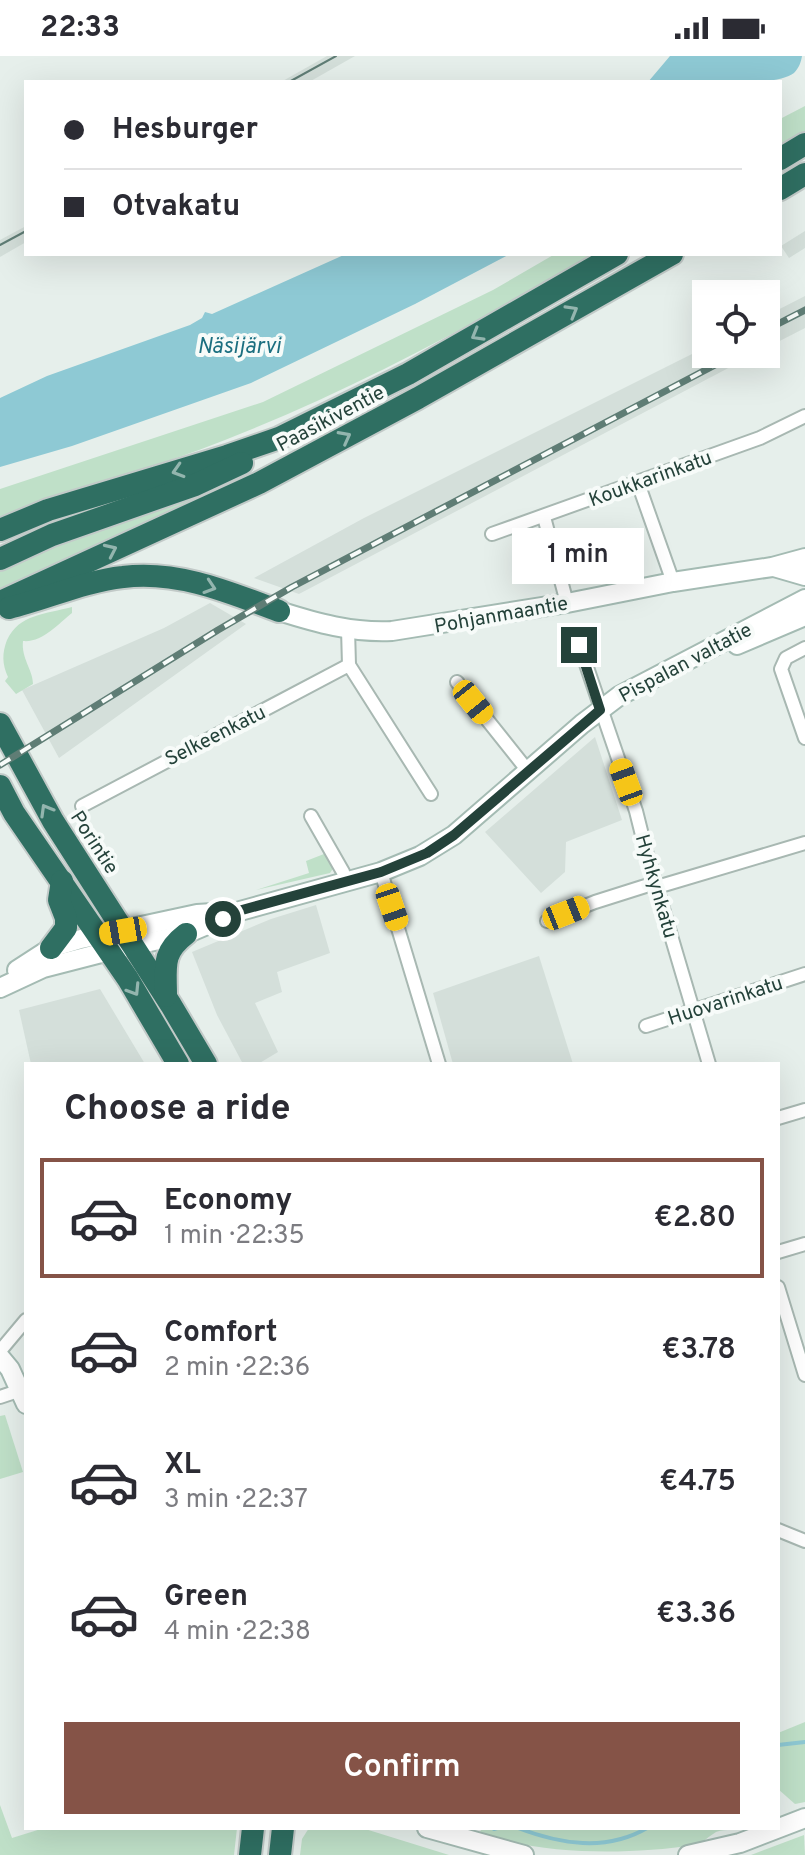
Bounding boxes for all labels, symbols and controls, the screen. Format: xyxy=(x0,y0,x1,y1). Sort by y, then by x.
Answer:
text: 22:33 xyxy=(40,10,120,47)
text: Hesburger xyxy=(112,112,258,149)
text: Otvakatu xyxy=(112,189,240,226)
map controls xyxy=(692,280,780,368)
button: locate xyxy=(692,280,780,368)
one-way arrow xyxy=(563,305,578,321)
one-way arrow xyxy=(471,325,486,341)
water label: Näsijärvi xyxy=(197,334,282,361)
street label: Paasikiventie xyxy=(272,380,389,459)
one-way arrow xyxy=(336,432,351,447)
street label: Koukkarinkatu xyxy=(585,446,716,514)
one-way arrow xyxy=(172,462,186,478)
callout: 1 min xyxy=(513,529,645,585)
text: 1 min xyxy=(547,539,609,572)
one-way arrow xyxy=(102,544,117,560)
one-way arrow xyxy=(202,577,216,593)
street label: Pohjanmaantie xyxy=(432,591,570,641)
street label: Pispalan valtatie xyxy=(615,618,757,710)
route end xyxy=(561,627,597,663)
car xyxy=(449,676,497,728)
street label: Selkeenkatu xyxy=(161,700,271,773)
car xyxy=(607,755,645,809)
one-way arrow xyxy=(40,804,56,819)
street label: Porintie xyxy=(63,806,123,880)
street label: Hyhkynkatu xyxy=(628,832,682,942)
car xyxy=(373,880,411,934)
car xyxy=(539,893,593,933)
route start xyxy=(205,901,241,937)
car xyxy=(97,915,149,947)
street label: Huovarinkatu xyxy=(665,971,786,1033)
one-way arrow xyxy=(125,981,140,996)
text: Choose a ride xyxy=(64,1087,290,1133)
icon: car xyxy=(68,1182,140,1254)
text: Economy xyxy=(164,1183,292,1220)
text: €2.80 xyxy=(654,1200,736,1237)
text: 1 min · 22:35 xyxy=(164,1220,305,1253)
icon: car xyxy=(68,1314,140,1386)
text: Comfort xyxy=(164,1315,277,1352)
text: €3.78 xyxy=(661,1332,736,1369)
text: 2 min · 22:36 xyxy=(164,1352,310,1385)
icon: car xyxy=(68,1446,140,1518)
text: XL xyxy=(164,1447,201,1484)
text: €4.75 xyxy=(659,1464,736,1501)
text: 3 min · 22:37 xyxy=(164,1484,308,1517)
icon: car xyxy=(68,1578,140,1650)
text: Green xyxy=(164,1579,248,1616)
text: €3.36 xyxy=(656,1596,736,1633)
text: 4 min · 22:38 xyxy=(164,1616,311,1649)
button: Confirm xyxy=(64,1722,740,1814)

